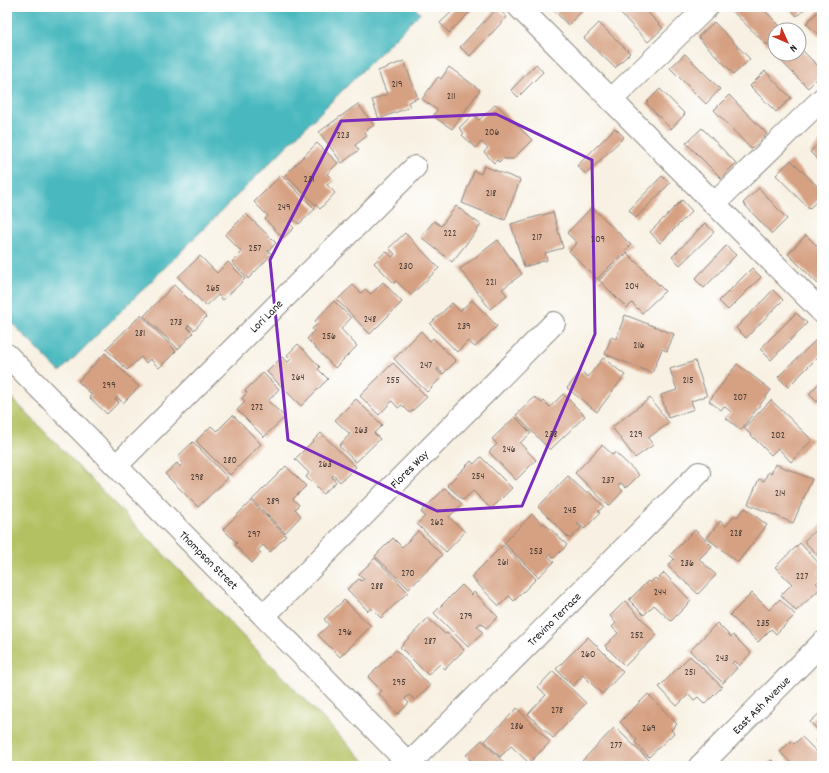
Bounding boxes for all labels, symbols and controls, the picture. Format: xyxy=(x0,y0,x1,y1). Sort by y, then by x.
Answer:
north arrow xyxy=(767,22,807,62)
text: N xyxy=(785,40,800,56)
house number: 219 xyxy=(391,78,403,92)
house number: 211 xyxy=(447,90,455,104)
house number: 206 xyxy=(485,126,499,140)
house number: 223 xyxy=(336,129,350,143)
house number: 231 xyxy=(304,173,315,187)
house number: 218 xyxy=(486,187,496,201)
house number: 249 xyxy=(277,201,291,215)
house number: 222 xyxy=(443,227,457,241)
house number: 217 xyxy=(532,231,542,245)
house number: 209 xyxy=(591,233,605,247)
house number: 257 xyxy=(249,242,262,256)
house number: 230 xyxy=(399,260,413,274)
house number: 221 xyxy=(486,276,496,290)
house number: 204 xyxy=(625,280,639,294)
house number: 265 xyxy=(206,282,220,296)
street label: Lori Lane xyxy=(247,297,288,338)
house number: 248 xyxy=(364,313,376,327)
house number: 273 xyxy=(170,316,182,330)
house number: 239 xyxy=(457,320,471,334)
house number: 281 xyxy=(135,327,145,341)
house number: 256 xyxy=(322,330,336,344)
house number: 216 xyxy=(633,339,645,353)
house number: 247 xyxy=(420,359,432,373)
house number: 264 xyxy=(291,371,305,385)
house number: 255 xyxy=(386,374,400,388)
house number: 215 xyxy=(682,374,694,388)
house number: 299 xyxy=(102,379,116,393)
house number: 207 xyxy=(733,391,747,405)
house number: 272 xyxy=(251,401,263,415)
house number: 263 xyxy=(354,424,368,438)
house number: 238 xyxy=(545,428,557,442)
house number: 229 xyxy=(629,428,643,442)
house number: 202 xyxy=(771,429,785,443)
house number: 246 xyxy=(502,443,516,457)
street label: Flores Way xyxy=(387,446,434,493)
house number: 280 xyxy=(223,454,237,468)
house number: 263 xyxy=(318,458,332,472)
house number: 254 xyxy=(471,470,485,484)
house number: 298 xyxy=(191,471,203,485)
house number: 237 xyxy=(602,474,614,488)
house number: 214 xyxy=(775,487,785,501)
house number: 289 xyxy=(267,495,279,509)
house number: 245 xyxy=(563,504,577,518)
house number: 262 xyxy=(430,516,444,530)
house number: 228 xyxy=(730,527,742,541)
street label: Thompson Street xyxy=(175,528,242,595)
house number: 297 xyxy=(248,528,261,542)
house number: 253 xyxy=(529,545,543,559)
house number: 261 xyxy=(497,556,509,570)
house number: 236 xyxy=(680,557,694,571)
house number: 270 xyxy=(401,567,415,581)
house number: 227 xyxy=(796,570,808,584)
house number: 288 xyxy=(371,580,383,594)
house number: 244 xyxy=(654,586,666,600)
street label: Trevino Terrace xyxy=(524,589,586,651)
house number: 279 xyxy=(460,610,472,624)
house number: 235 xyxy=(756,617,770,631)
house number: 296 xyxy=(338,626,352,640)
house number: 252 xyxy=(630,629,644,643)
house number: 287 xyxy=(424,635,436,649)
house number: 260 xyxy=(581,648,595,662)
house number: 243 xyxy=(716,652,728,666)
house number: 251 xyxy=(684,666,696,680)
street label: East Ash Avenue xyxy=(729,673,795,739)
house number: 295 xyxy=(392,676,406,690)
house number: 278 xyxy=(551,704,563,718)
house number: 286 xyxy=(510,720,524,734)
house number: 269 xyxy=(642,722,656,736)
house number: 277 xyxy=(610,739,622,753)

